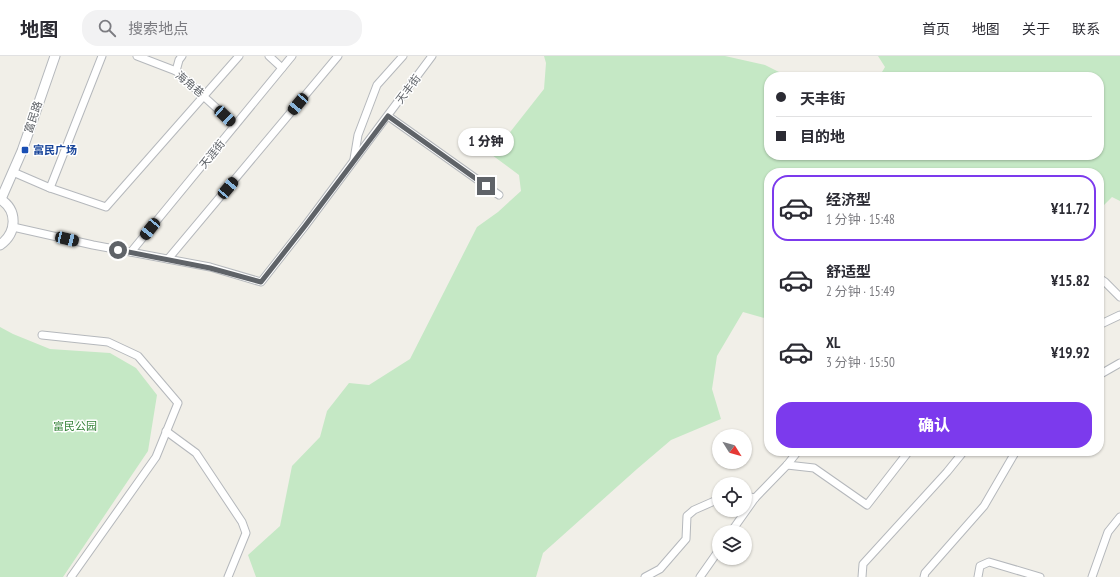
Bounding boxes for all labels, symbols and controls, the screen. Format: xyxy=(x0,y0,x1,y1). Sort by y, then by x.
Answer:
search box xyxy=(82,10,362,46)
text: 地图 xyxy=(20,17,58,41)
icon: search xyxy=(96,17,118,39)
text: 搜索地点 xyxy=(128,19,188,38)
text: 首页 xyxy=(922,20,950,38)
text: 地图 xyxy=(972,20,1000,38)
text: 关于 xyxy=(1022,20,1050,38)
text: 联系 xyxy=(1072,20,1100,38)
street label: 海角巷 xyxy=(173,68,207,100)
street label: 天丰街 xyxy=(392,72,424,106)
text: 天丰街 xyxy=(800,89,845,108)
car xyxy=(286,91,310,117)
street label: 富民路 xyxy=(21,99,45,135)
car xyxy=(212,103,238,129)
text: 目的地 xyxy=(800,127,845,146)
callout: 1 分钟 xyxy=(458,128,514,156)
text: 1 分钟 xyxy=(469,133,503,150)
street label: 天涯街 xyxy=(196,137,228,171)
place label: 富民广场 xyxy=(33,143,77,157)
marker: 富民广场 xyxy=(20,145,30,155)
car xyxy=(216,175,240,201)
route end xyxy=(477,177,495,195)
icon: car xyxy=(778,190,814,226)
text: 经济型 xyxy=(826,190,871,209)
text: ¥11.72 xyxy=(1051,199,1090,218)
text: 1 分钟 · 15:48 xyxy=(826,211,895,228)
car xyxy=(138,216,162,242)
car xyxy=(54,230,80,248)
route start xyxy=(109,241,127,259)
icon: car xyxy=(778,262,814,298)
text: 舒适型 xyxy=(826,262,871,281)
text: ¥15.82 xyxy=(1051,271,1090,290)
text: 2 分钟 · 15:49 xyxy=(826,283,895,300)
text: XL xyxy=(826,333,840,352)
icon: car xyxy=(778,334,814,370)
text: ¥19.92 xyxy=(1051,343,1090,362)
text: 3 分钟 · 15:50 xyxy=(826,354,895,371)
button: 确认 xyxy=(776,402,1092,448)
park label: 富民公园 xyxy=(53,419,97,433)
north arrow xyxy=(712,429,752,469)
map controls xyxy=(712,429,752,565)
button: locate xyxy=(712,477,752,517)
button: layers xyxy=(712,525,752,565)

